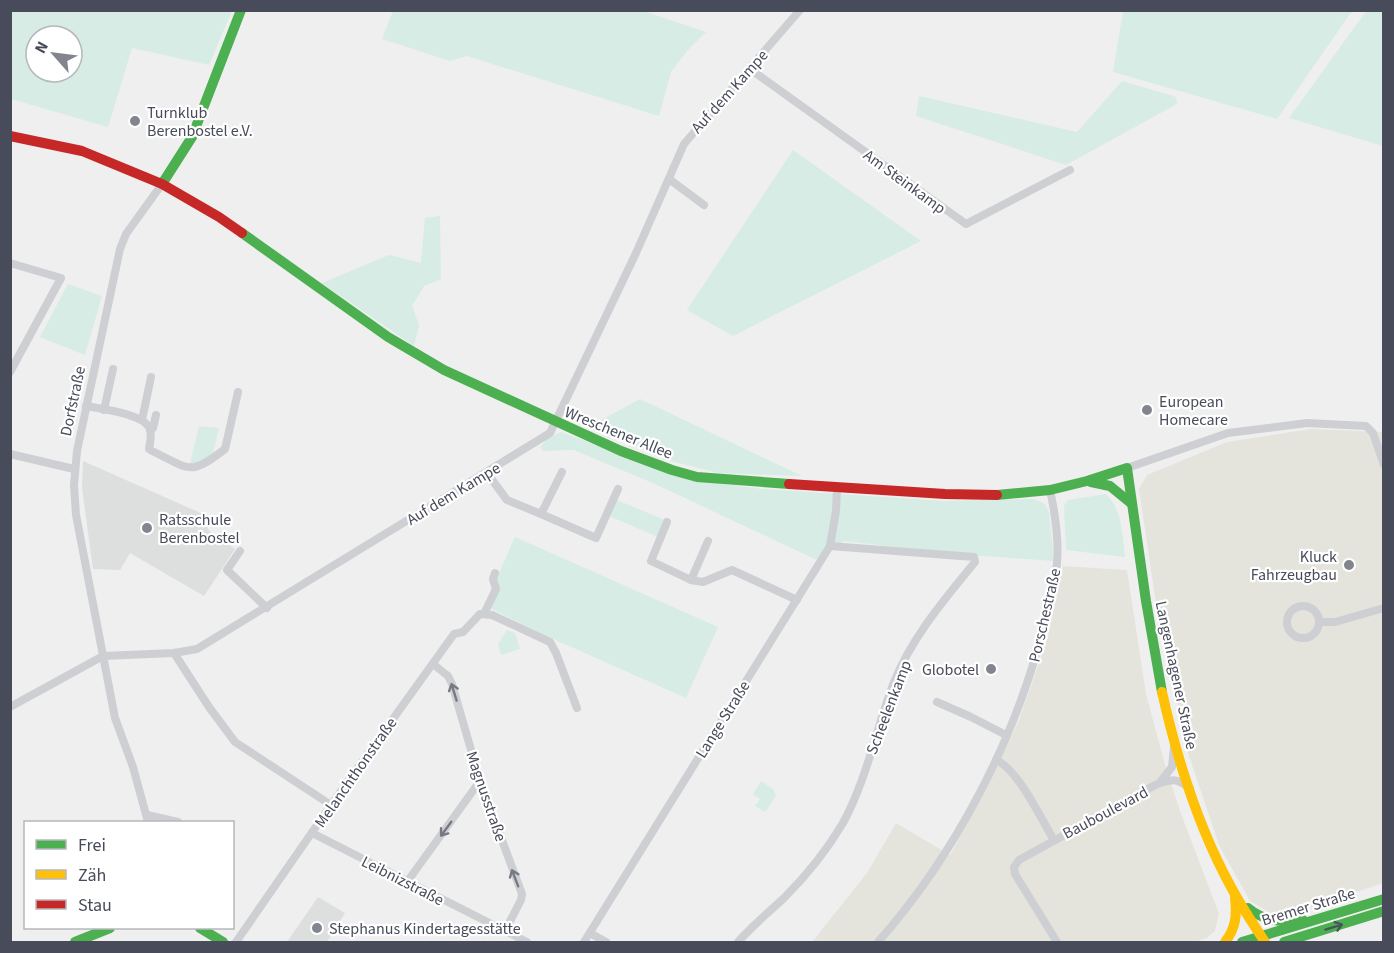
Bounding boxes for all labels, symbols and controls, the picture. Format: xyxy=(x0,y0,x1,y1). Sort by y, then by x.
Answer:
north arrow xyxy=(24,24,84,84)
text: N xyxy=(29,38,54,57)
street label: Auf dem Kampe xyxy=(686,45,773,138)
place label: Turnklub Berenbostel e.V. xyxy=(147,102,253,142)
marker: Turnklub Berenbostel e.V. xyxy=(128,114,142,128)
street label: Am Steinkamp xyxy=(859,144,950,219)
street label: Dorfstraße xyxy=(55,364,91,438)
place label: European Homecare xyxy=(1159,391,1228,431)
street label: Wreschener Allee xyxy=(561,401,676,465)
marker: European Homecare xyxy=(1140,403,1154,417)
street label: Auf dem Kampe xyxy=(402,457,505,531)
place label: Ratsschule Berenbostel xyxy=(159,509,240,549)
marker: Ratsschule Berenbostel xyxy=(140,521,154,535)
place label: Kluck Fahrzeugbau xyxy=(1251,546,1337,586)
marker: Kluck Fahrzeugbau xyxy=(1342,558,1356,572)
street label: Porschestraße xyxy=(1023,566,1066,664)
street label: Langenhagener Straße xyxy=(1150,599,1202,751)
street label: Scheelenkamp xyxy=(861,657,917,758)
place label: Globotel xyxy=(922,659,979,681)
marker: Globotel xyxy=(984,662,998,676)
street label: Lange Straße xyxy=(690,677,755,762)
one-way arrow xyxy=(448,683,459,702)
street label: Melanchthonstraße xyxy=(309,713,402,832)
street label: Magnusstraße xyxy=(460,748,512,844)
street label: Bauboulevard xyxy=(1059,781,1152,845)
one-way arrow xyxy=(439,820,452,836)
legend xyxy=(24,821,234,929)
text: Frei xyxy=(78,833,106,858)
street label: Leibnizstraße xyxy=(357,851,448,911)
text: Zäh xyxy=(78,863,106,888)
one-way arrow xyxy=(509,869,520,887)
street label: Bremer Straße xyxy=(1259,882,1358,932)
text: Stau xyxy=(78,893,112,918)
place label: Stephanus Kindertagesstätte xyxy=(329,918,521,940)
marker: Stephanus Kindertagesstätte xyxy=(310,921,324,935)
one-way arrow xyxy=(1324,921,1343,932)

